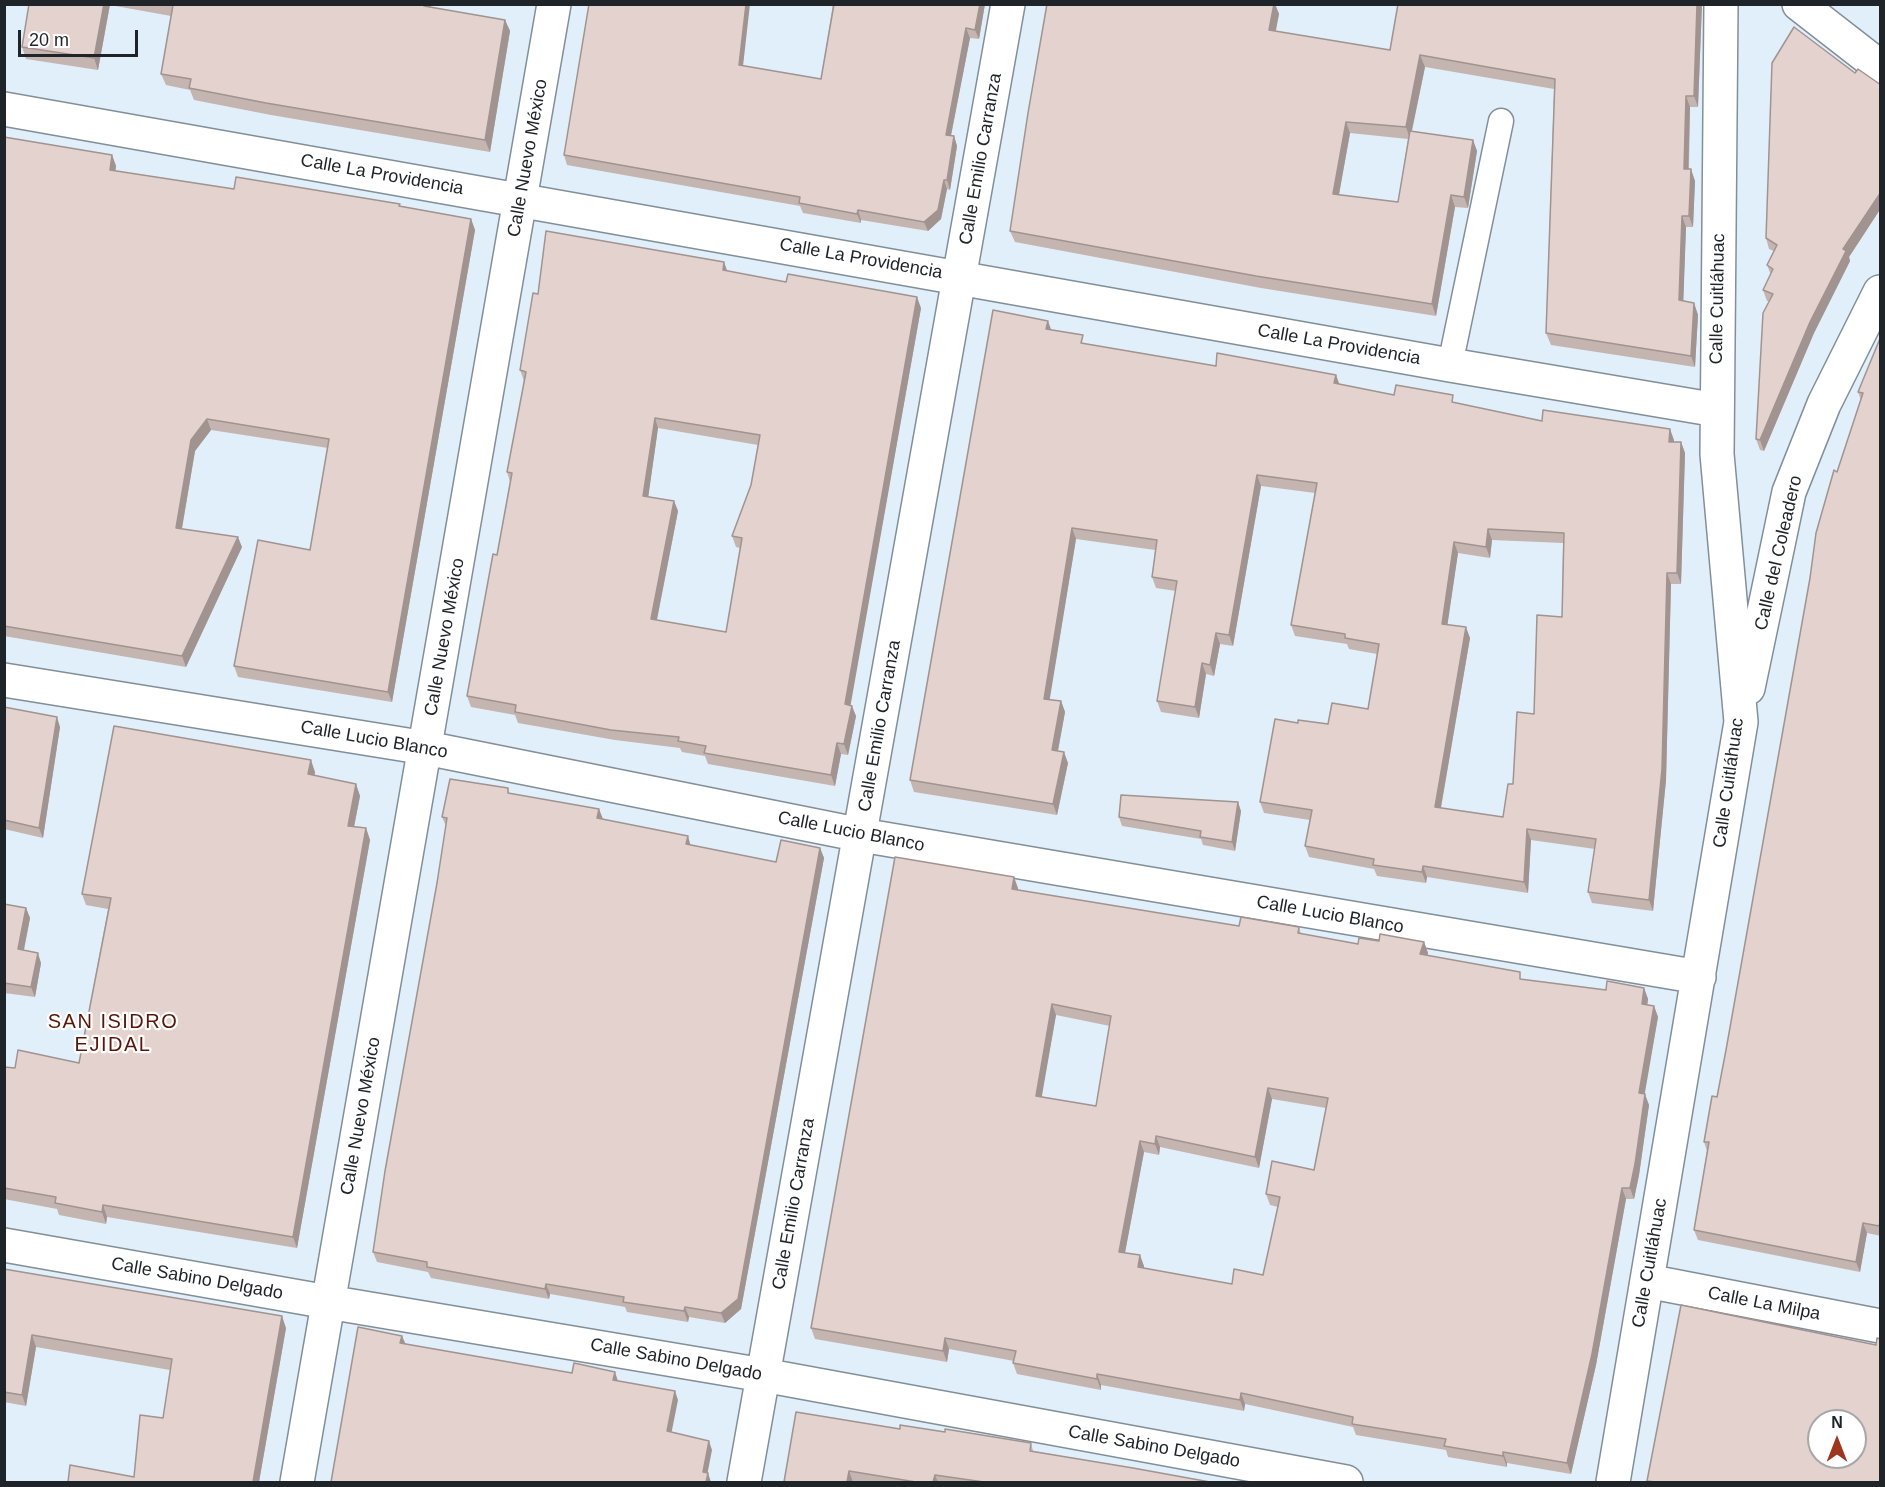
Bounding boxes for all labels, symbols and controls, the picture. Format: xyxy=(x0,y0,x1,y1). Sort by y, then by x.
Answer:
scale bar xyxy=(21,18,141,56)
text: 20 m xyxy=(29,30,69,50)
street label: Calle Emilio Carranza xyxy=(955,71,1007,247)
street label: Calle Nuevo México xyxy=(503,77,553,239)
street label: Calle La Providencia xyxy=(299,150,465,200)
street label: Calle Cuitláhuac xyxy=(1706,233,1730,365)
street label: Calle La Providencia xyxy=(778,234,944,284)
street label: Calle La Providencia xyxy=(1256,320,1422,370)
street label: Calle del Coleadero xyxy=(1751,474,1807,632)
street label: Calle Nuevo México xyxy=(420,556,470,718)
street label: Calle Emilio Carranza xyxy=(854,638,906,814)
street label: Calle Lucio Blanco xyxy=(299,716,449,764)
street label: Calle Cuitláhuac xyxy=(1709,717,1749,849)
street label: Calle Lucio Blanco xyxy=(776,807,926,857)
street label: Calle Lucio Blanco xyxy=(1255,891,1405,939)
district label: SAN ISIDRO EJIDAL xyxy=(48,1010,178,1057)
street label: Calle Nuevo México xyxy=(336,1035,386,1197)
street label: Calle Emilio Carranza xyxy=(768,1116,820,1292)
street label: Calle Cuitláhuac xyxy=(1628,1197,1672,1329)
street label: Calle Sabino Delgado xyxy=(109,1253,285,1305)
street label: Calle La Milpa xyxy=(1706,1283,1822,1325)
street label: Calle Sabino Delgado xyxy=(588,1334,764,1386)
north arrow xyxy=(1807,1409,1867,1469)
text: N xyxy=(1831,1414,1843,1431)
street label: Calle Sabino Delgado xyxy=(1066,1421,1242,1473)

